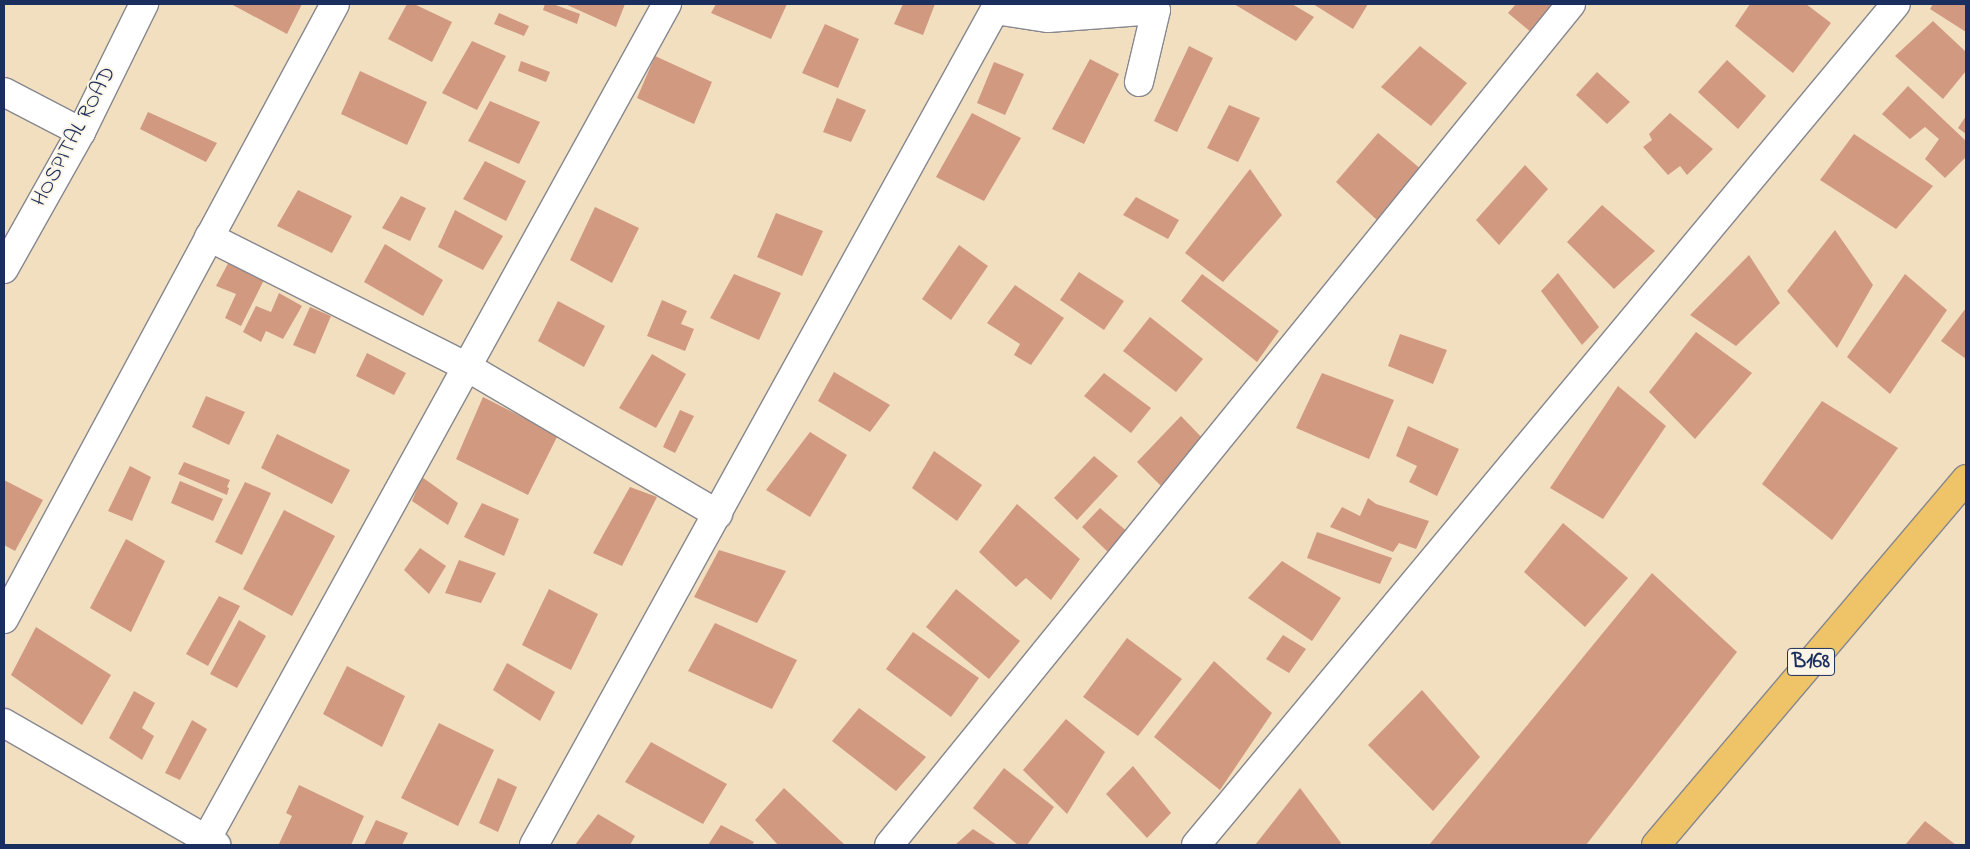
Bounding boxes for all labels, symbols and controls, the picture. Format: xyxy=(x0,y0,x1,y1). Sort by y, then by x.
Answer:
street label: HOSPITAL ROAD xyxy=(27,63,123,211)
road number: B168 xyxy=(1786,644,1836,680)

